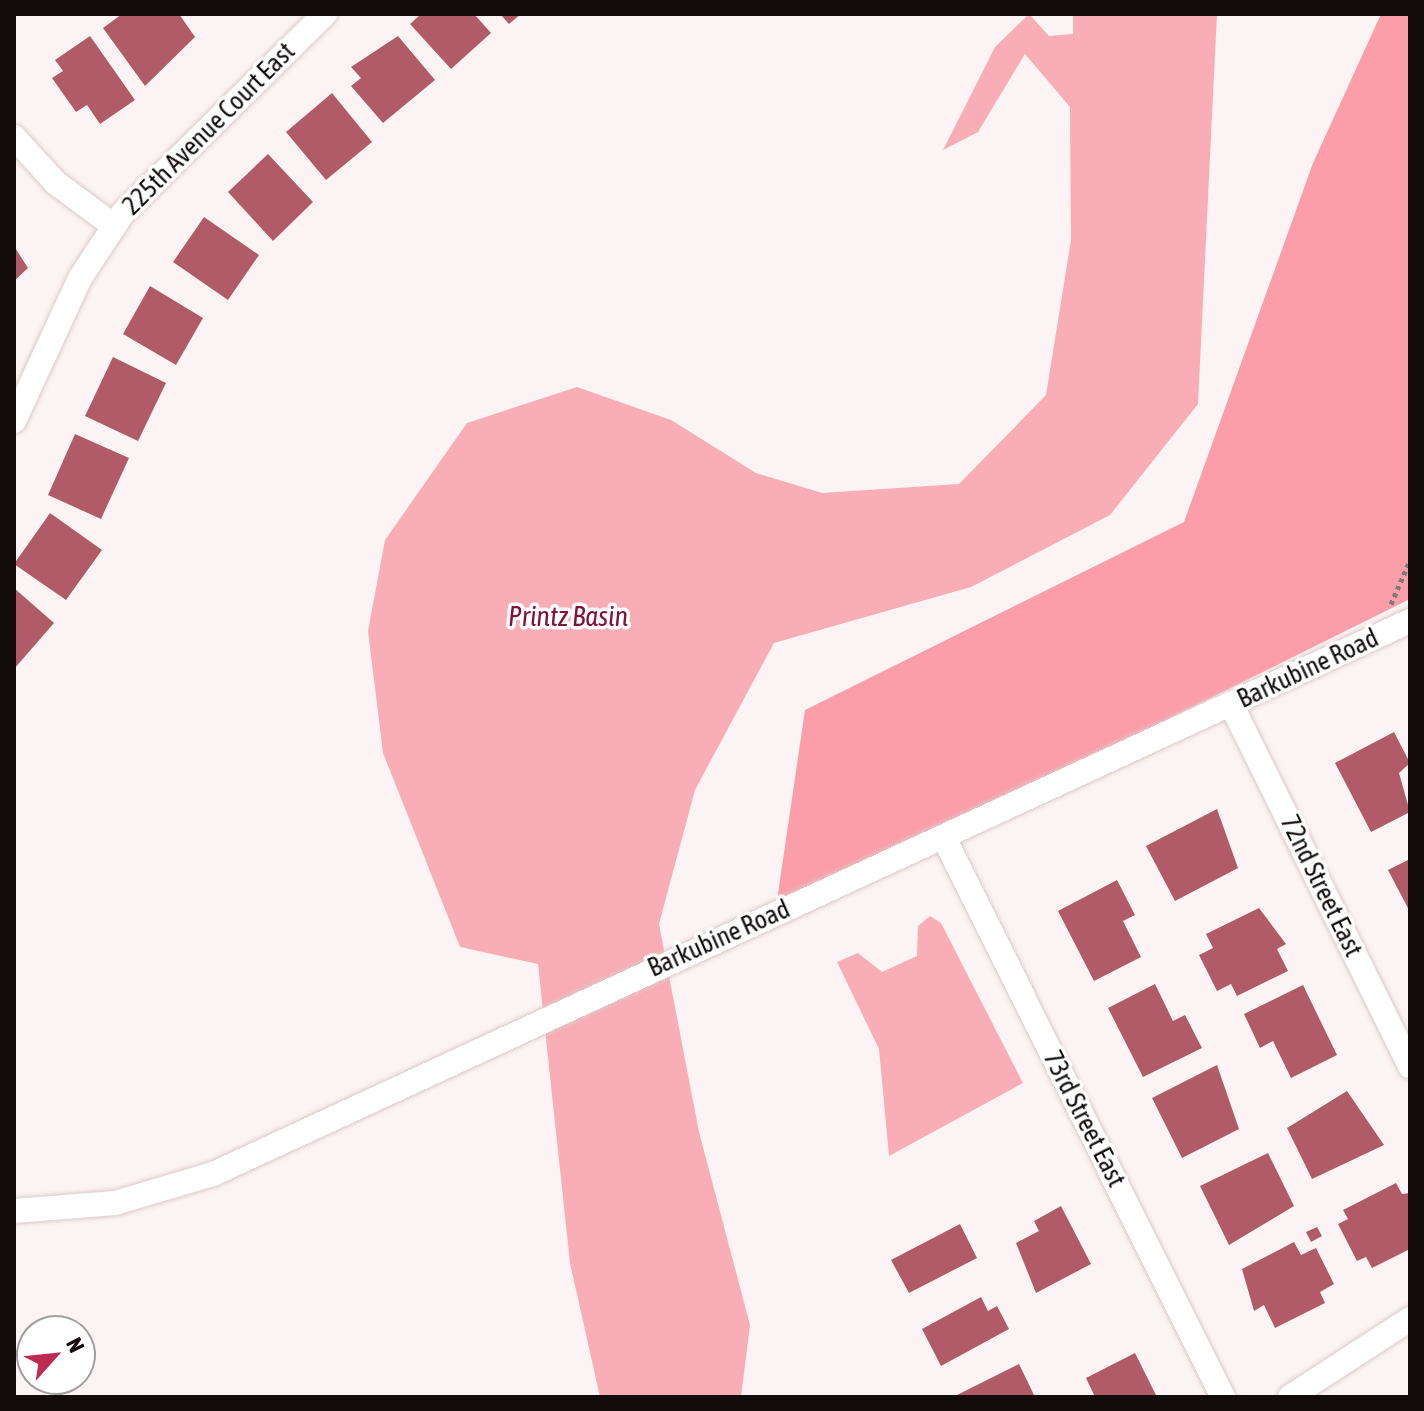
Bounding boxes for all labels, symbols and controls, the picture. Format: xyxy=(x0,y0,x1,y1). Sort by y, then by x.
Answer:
street label: 225th Avenue Court East xyxy=(116,36,302,222)
water label: Printz Basin xyxy=(508,599,628,633)
street label: Barkubine Road xyxy=(1233,623,1383,715)
street label: 72nd Street East xyxy=(1273,810,1369,962)
street label: Barkubine Road xyxy=(643,894,795,984)
street label: 73rd Street East xyxy=(1036,1046,1132,1192)
north arrow xyxy=(16,1315,96,1395)
text: N xyxy=(61,1333,90,1357)

